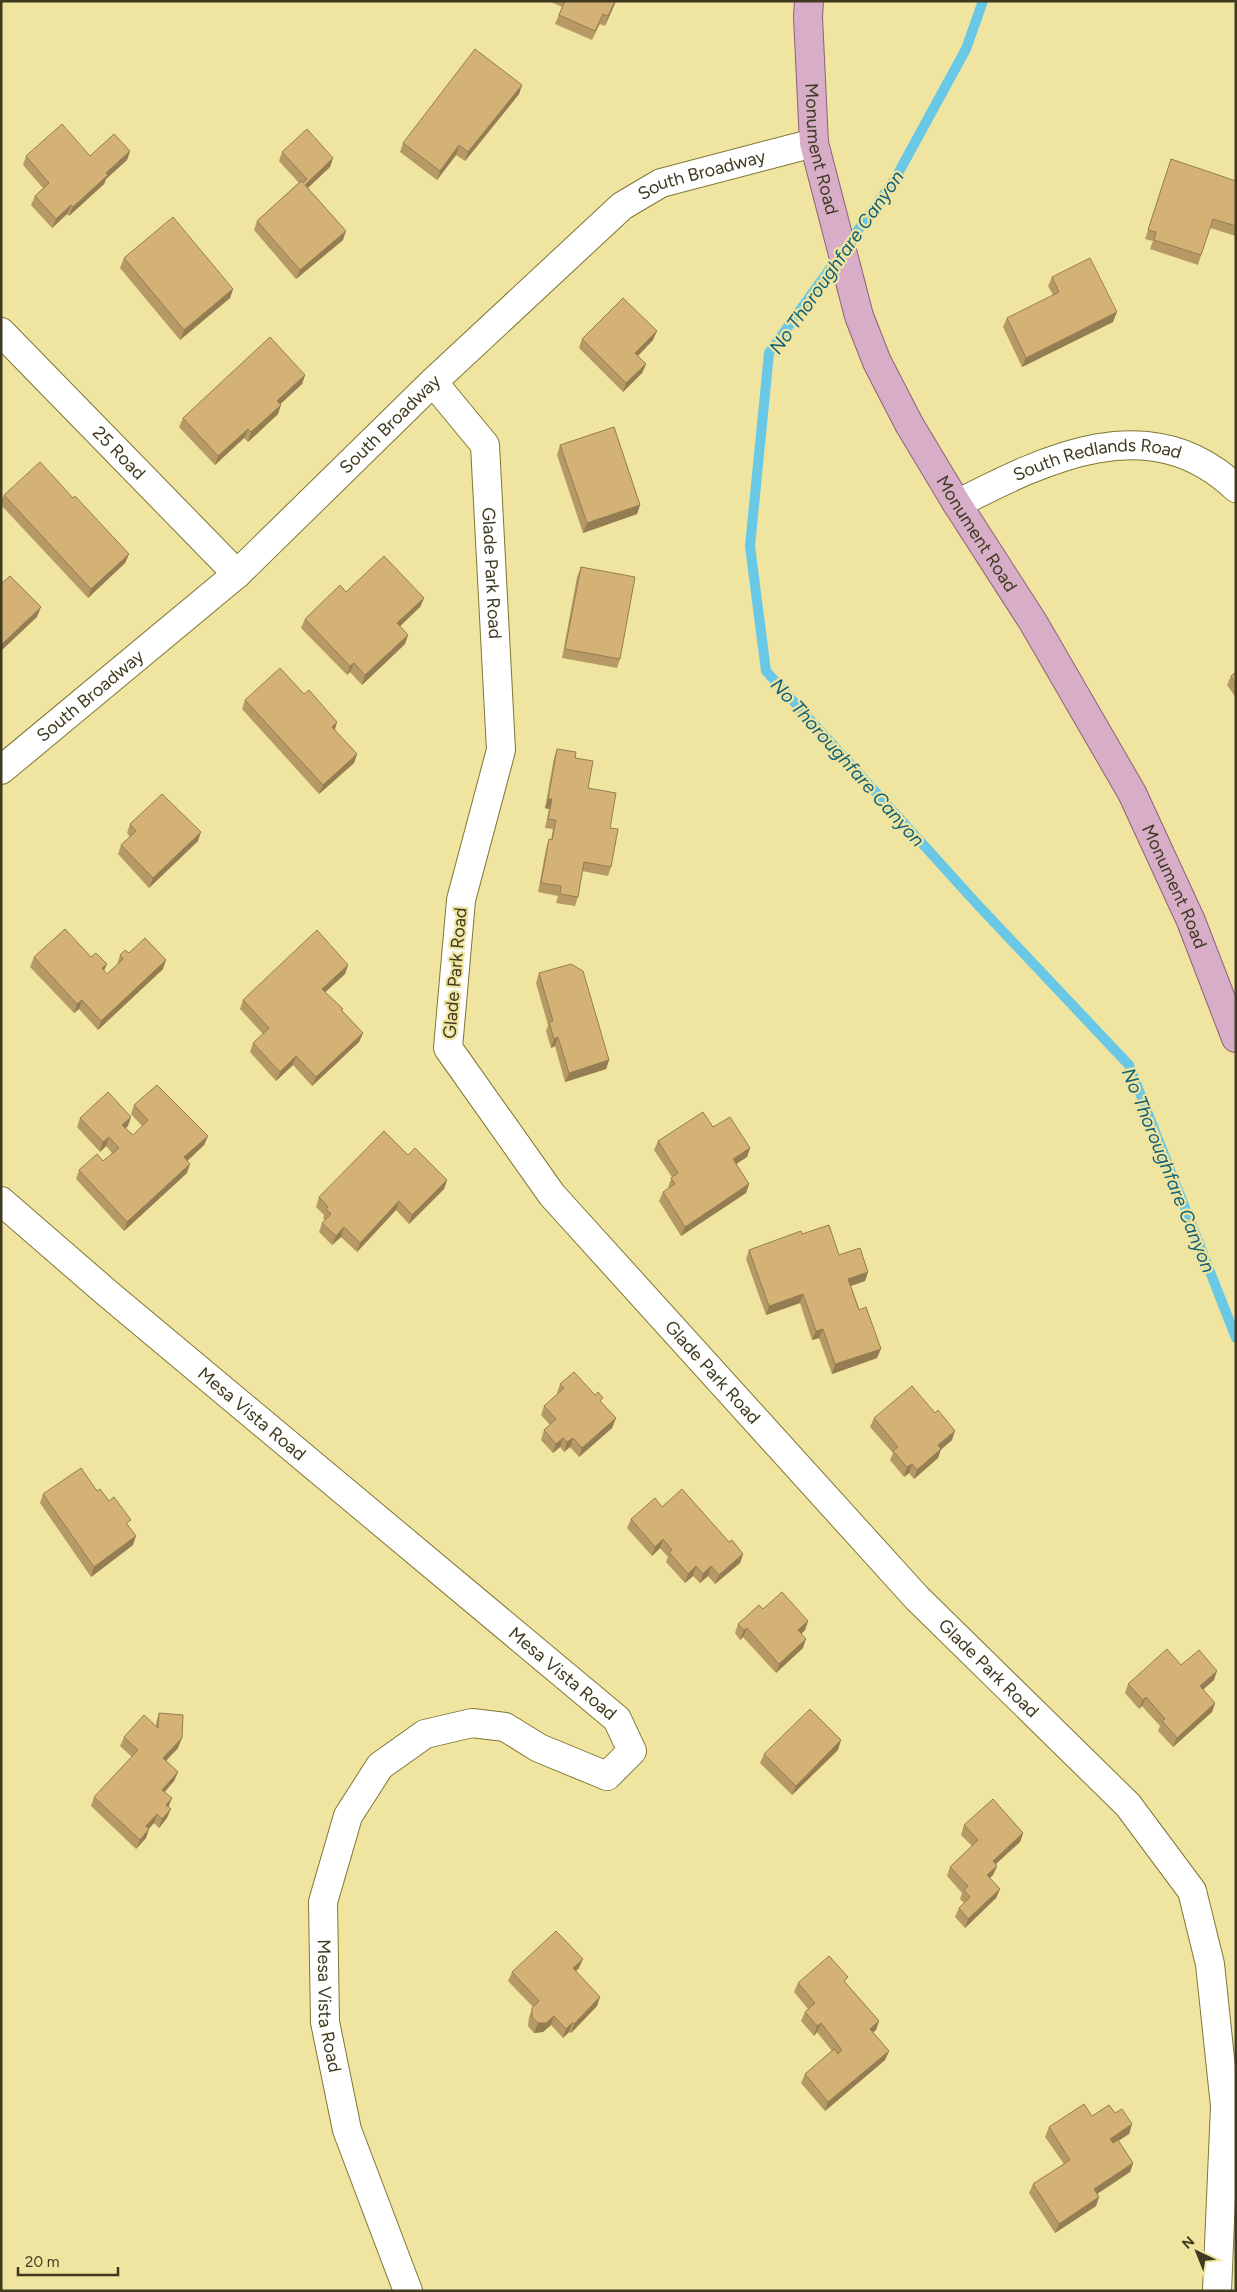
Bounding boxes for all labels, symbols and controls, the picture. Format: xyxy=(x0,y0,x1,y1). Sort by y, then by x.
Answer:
street label: Monument Road xyxy=(800,83,843,217)
street label: South Broadway xyxy=(634,145,768,205)
water label: No Thoroughfare Canyon xyxy=(764,166,909,358)
street label: South Broadway xyxy=(335,369,445,478)
street label: 25 Road xyxy=(88,422,150,484)
street label: South Redlands Road xyxy=(1010,434,1184,486)
street label: Monument Road xyxy=(931,472,1022,596)
street label: Glade Park Road xyxy=(477,507,506,640)
street label: South Broadway xyxy=(32,645,149,747)
water label: No Thoroughfare Canyon xyxy=(766,673,930,852)
street label: Monument Road xyxy=(1137,821,1212,952)
street label: Glade Park Road xyxy=(438,906,472,1040)
water label: No Thoroughfare Canyon xyxy=(1117,1064,1220,1276)
street label: Glade Park Road xyxy=(660,1316,765,1428)
street label: Mesa Vista Road xyxy=(193,1363,310,1465)
street label: Glade Park Road xyxy=(934,1614,1043,1722)
street label: Mesa Vista Road xyxy=(504,1622,621,1725)
street label: Mesa Vista Road xyxy=(313,1939,346,2074)
north arrow xyxy=(1172,2227,1222,2277)
text: N xyxy=(1179,2233,1198,2253)
scale bar xyxy=(18,2244,118,2276)
text: 20 m xyxy=(25,2253,59,2271)

